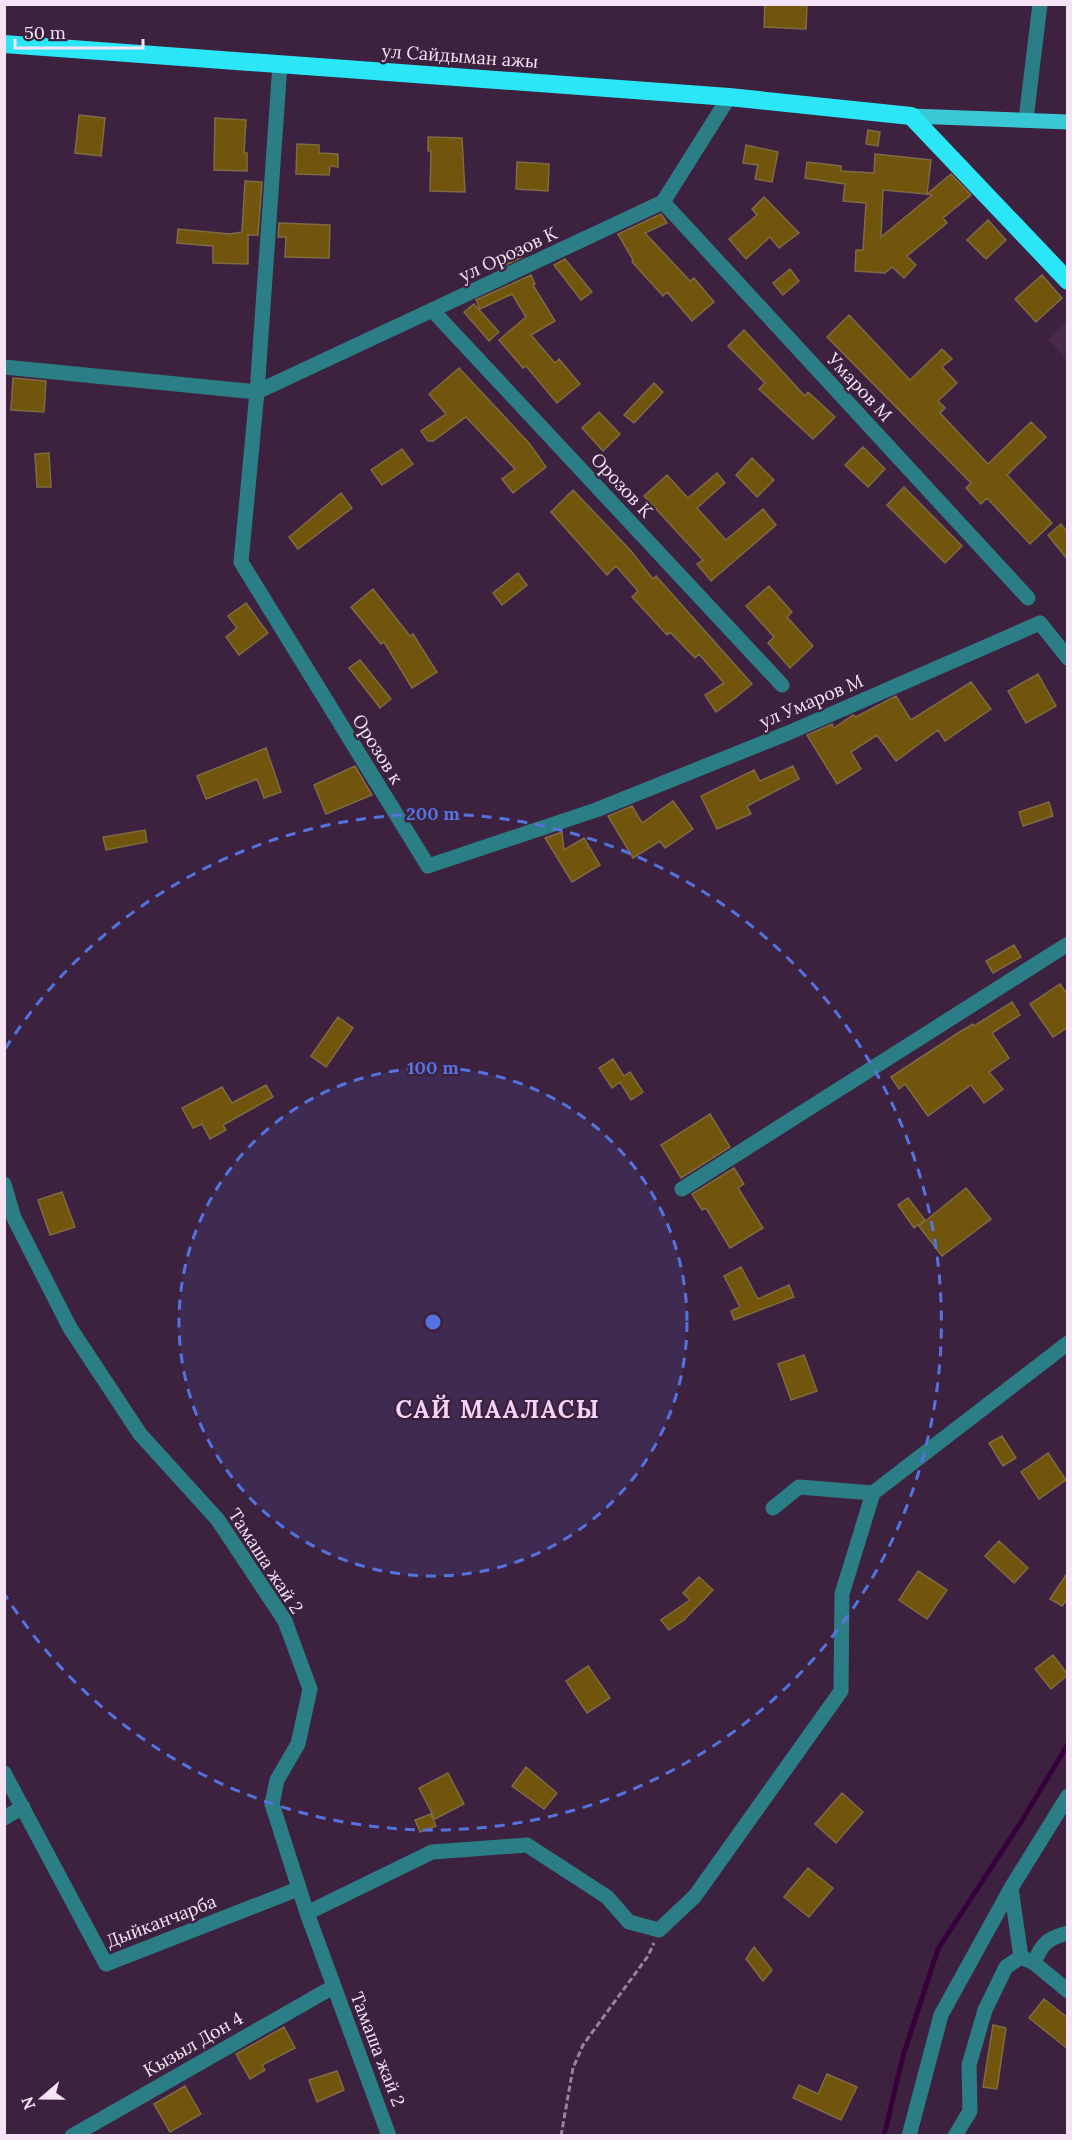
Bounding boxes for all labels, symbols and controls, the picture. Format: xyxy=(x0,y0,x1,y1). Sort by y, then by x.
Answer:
scale bar xyxy=(15,12,142,50)
text: 50 m xyxy=(24,21,66,44)
street label: ул Сайдыман ажы xyxy=(381,39,539,73)
street label: ул Орозов К xyxy=(455,221,561,287)
street label: Умаров М xyxy=(822,347,898,426)
street label: Орозов К xyxy=(586,448,658,523)
street label: ул Умаров М xyxy=(756,669,866,733)
street label: Орозов к xyxy=(348,710,409,789)
text: 200 m xyxy=(406,802,460,825)
text: 100 m xyxy=(407,1056,459,1079)
centre of rings xyxy=(423,1312,443,1332)
district label: САЙ МААЛАСЫ xyxy=(396,1394,600,1425)
street label: Тамаша жай 2 xyxy=(223,1504,309,1618)
street label: Дыйканчарба xyxy=(103,1889,219,1953)
street label: Тамаша жай 2 xyxy=(346,1988,410,2110)
street label: Кызыл Дон 4 xyxy=(139,2006,247,2082)
north arrow xyxy=(12,2068,72,2128)
text: N xyxy=(16,2094,39,2112)

